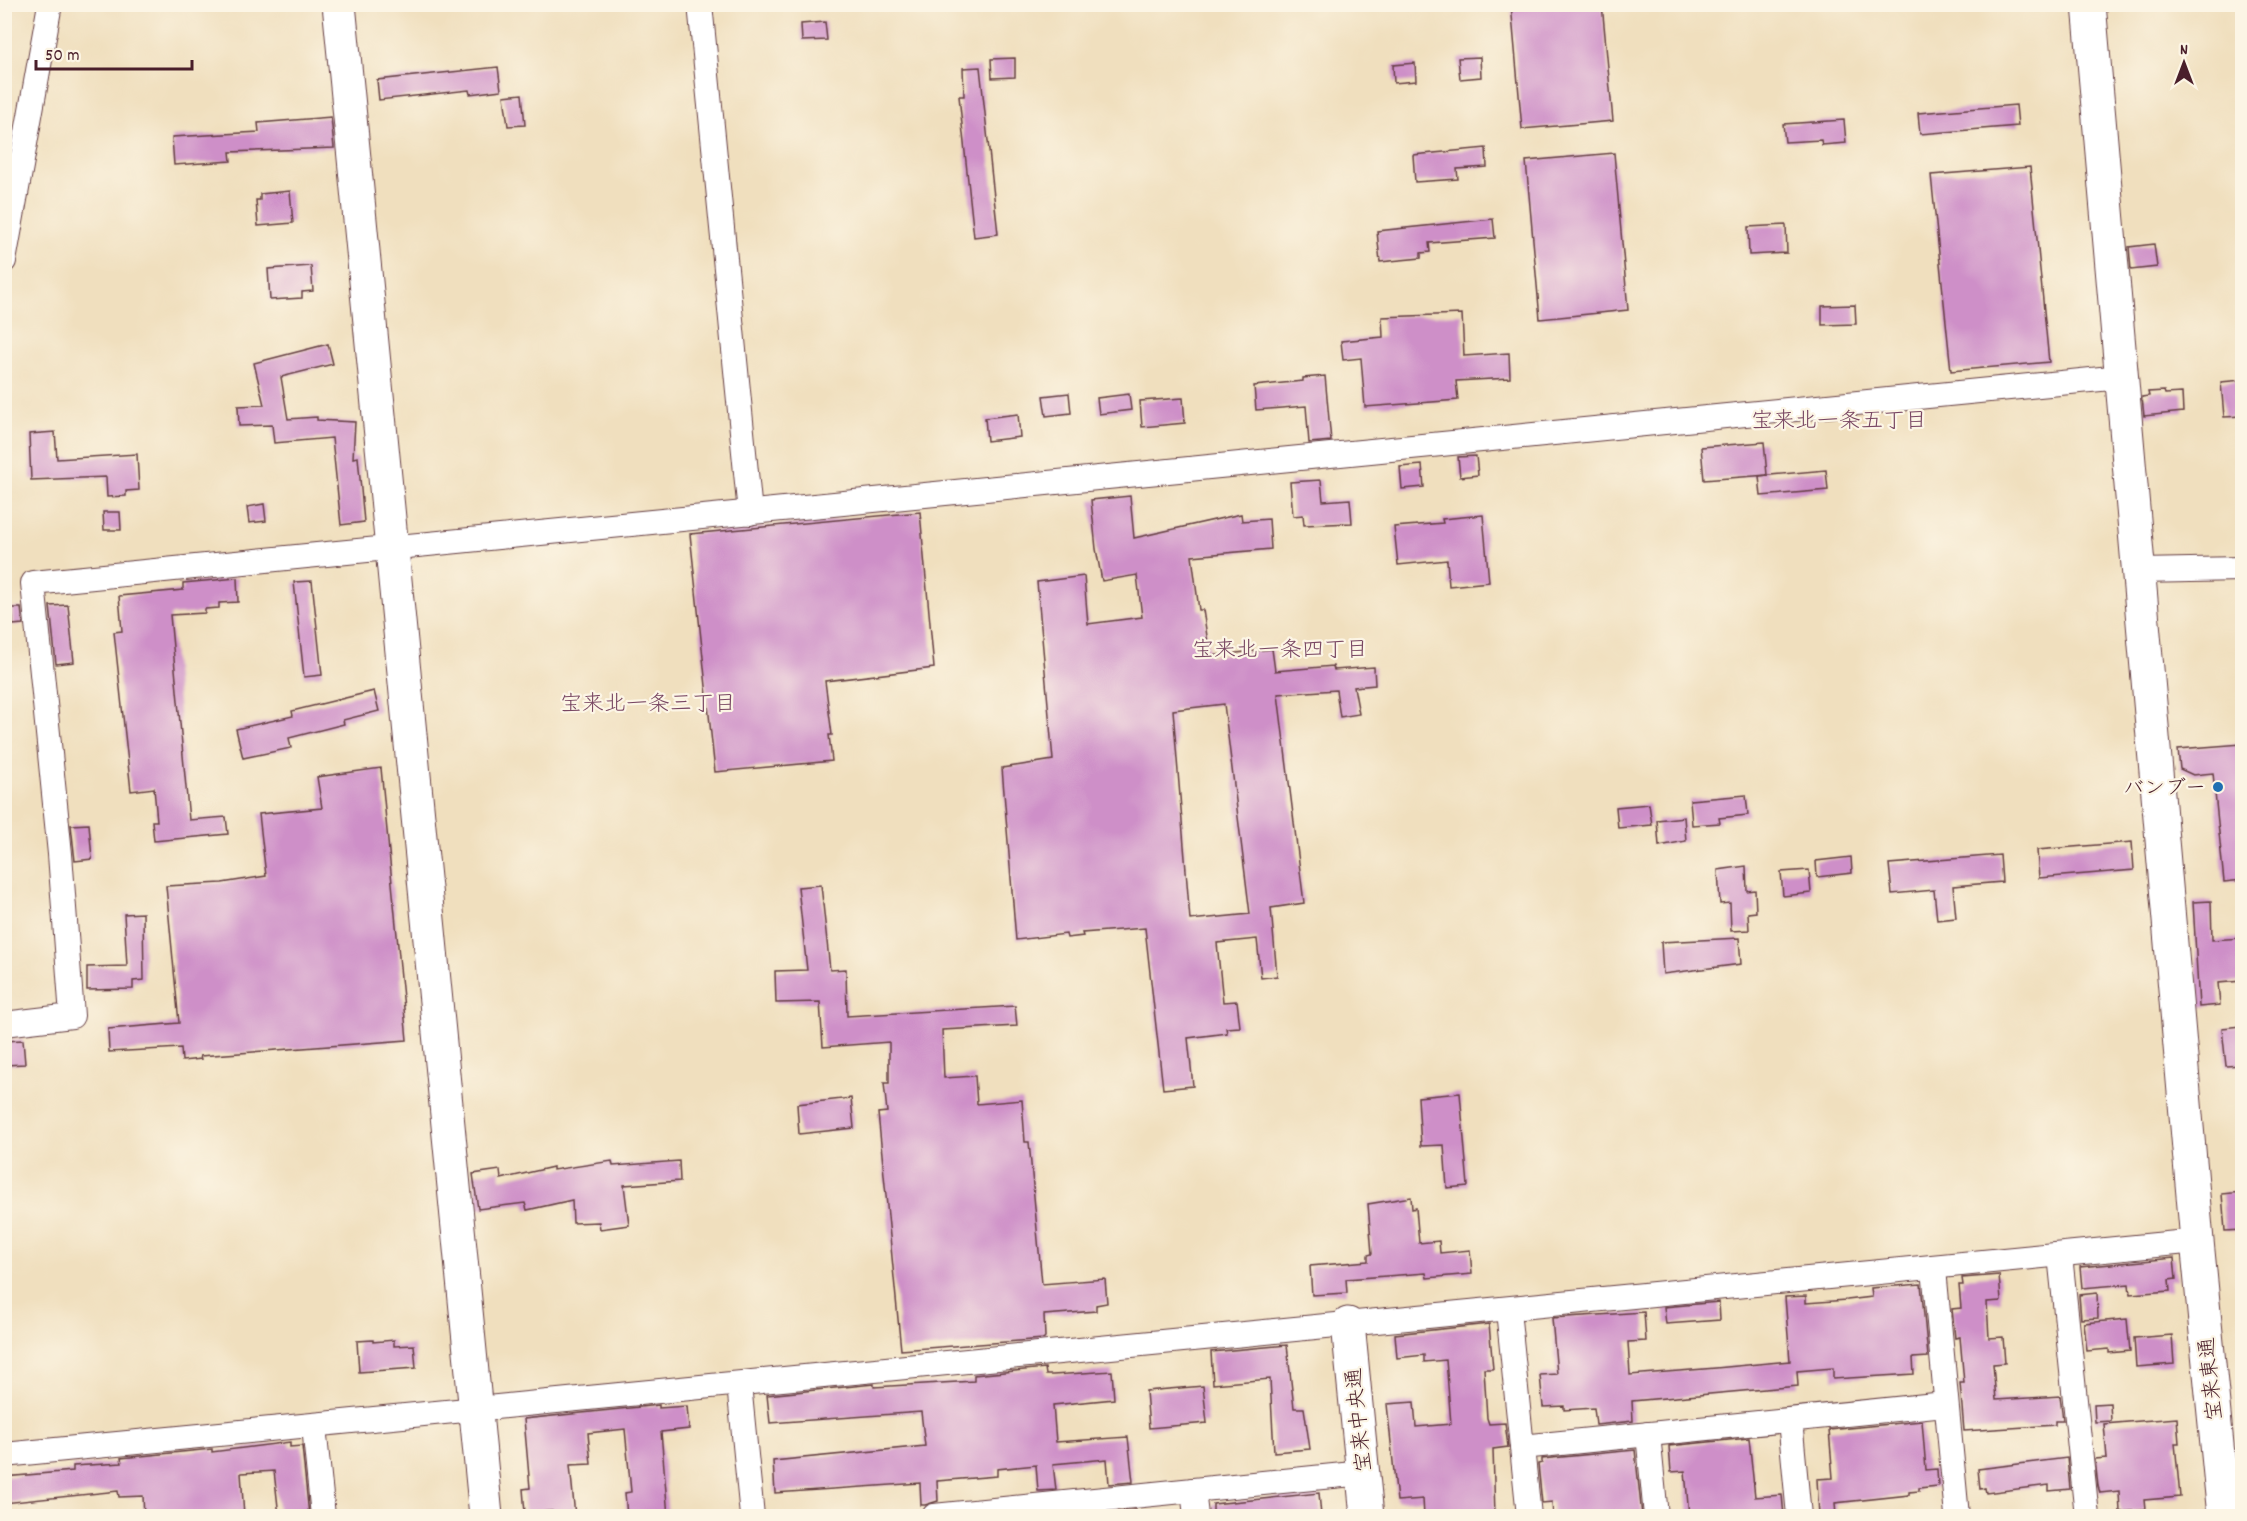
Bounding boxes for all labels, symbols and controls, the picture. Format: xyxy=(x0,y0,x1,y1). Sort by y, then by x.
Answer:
scale bar xyxy=(36,33,192,71)
north arrow xyxy=(2154,33,2214,93)
text: N xyxy=(2180,39,2188,62)
text: 50 m xyxy=(45,44,80,69)
district label: 宝来北一条五丁目 xyxy=(1751,407,1927,438)
district label: 宝来北一条四丁目 xyxy=(1192,636,1368,667)
district label: 宝来北一条三丁目 xyxy=(560,690,736,721)
place label: バンブー xyxy=(2123,775,2206,805)
marker: バンブー xyxy=(2211,780,2225,794)
street label: 宝来東通 xyxy=(2194,1335,2232,1422)
street label: 宝来中央通 xyxy=(1341,1366,1381,1473)

